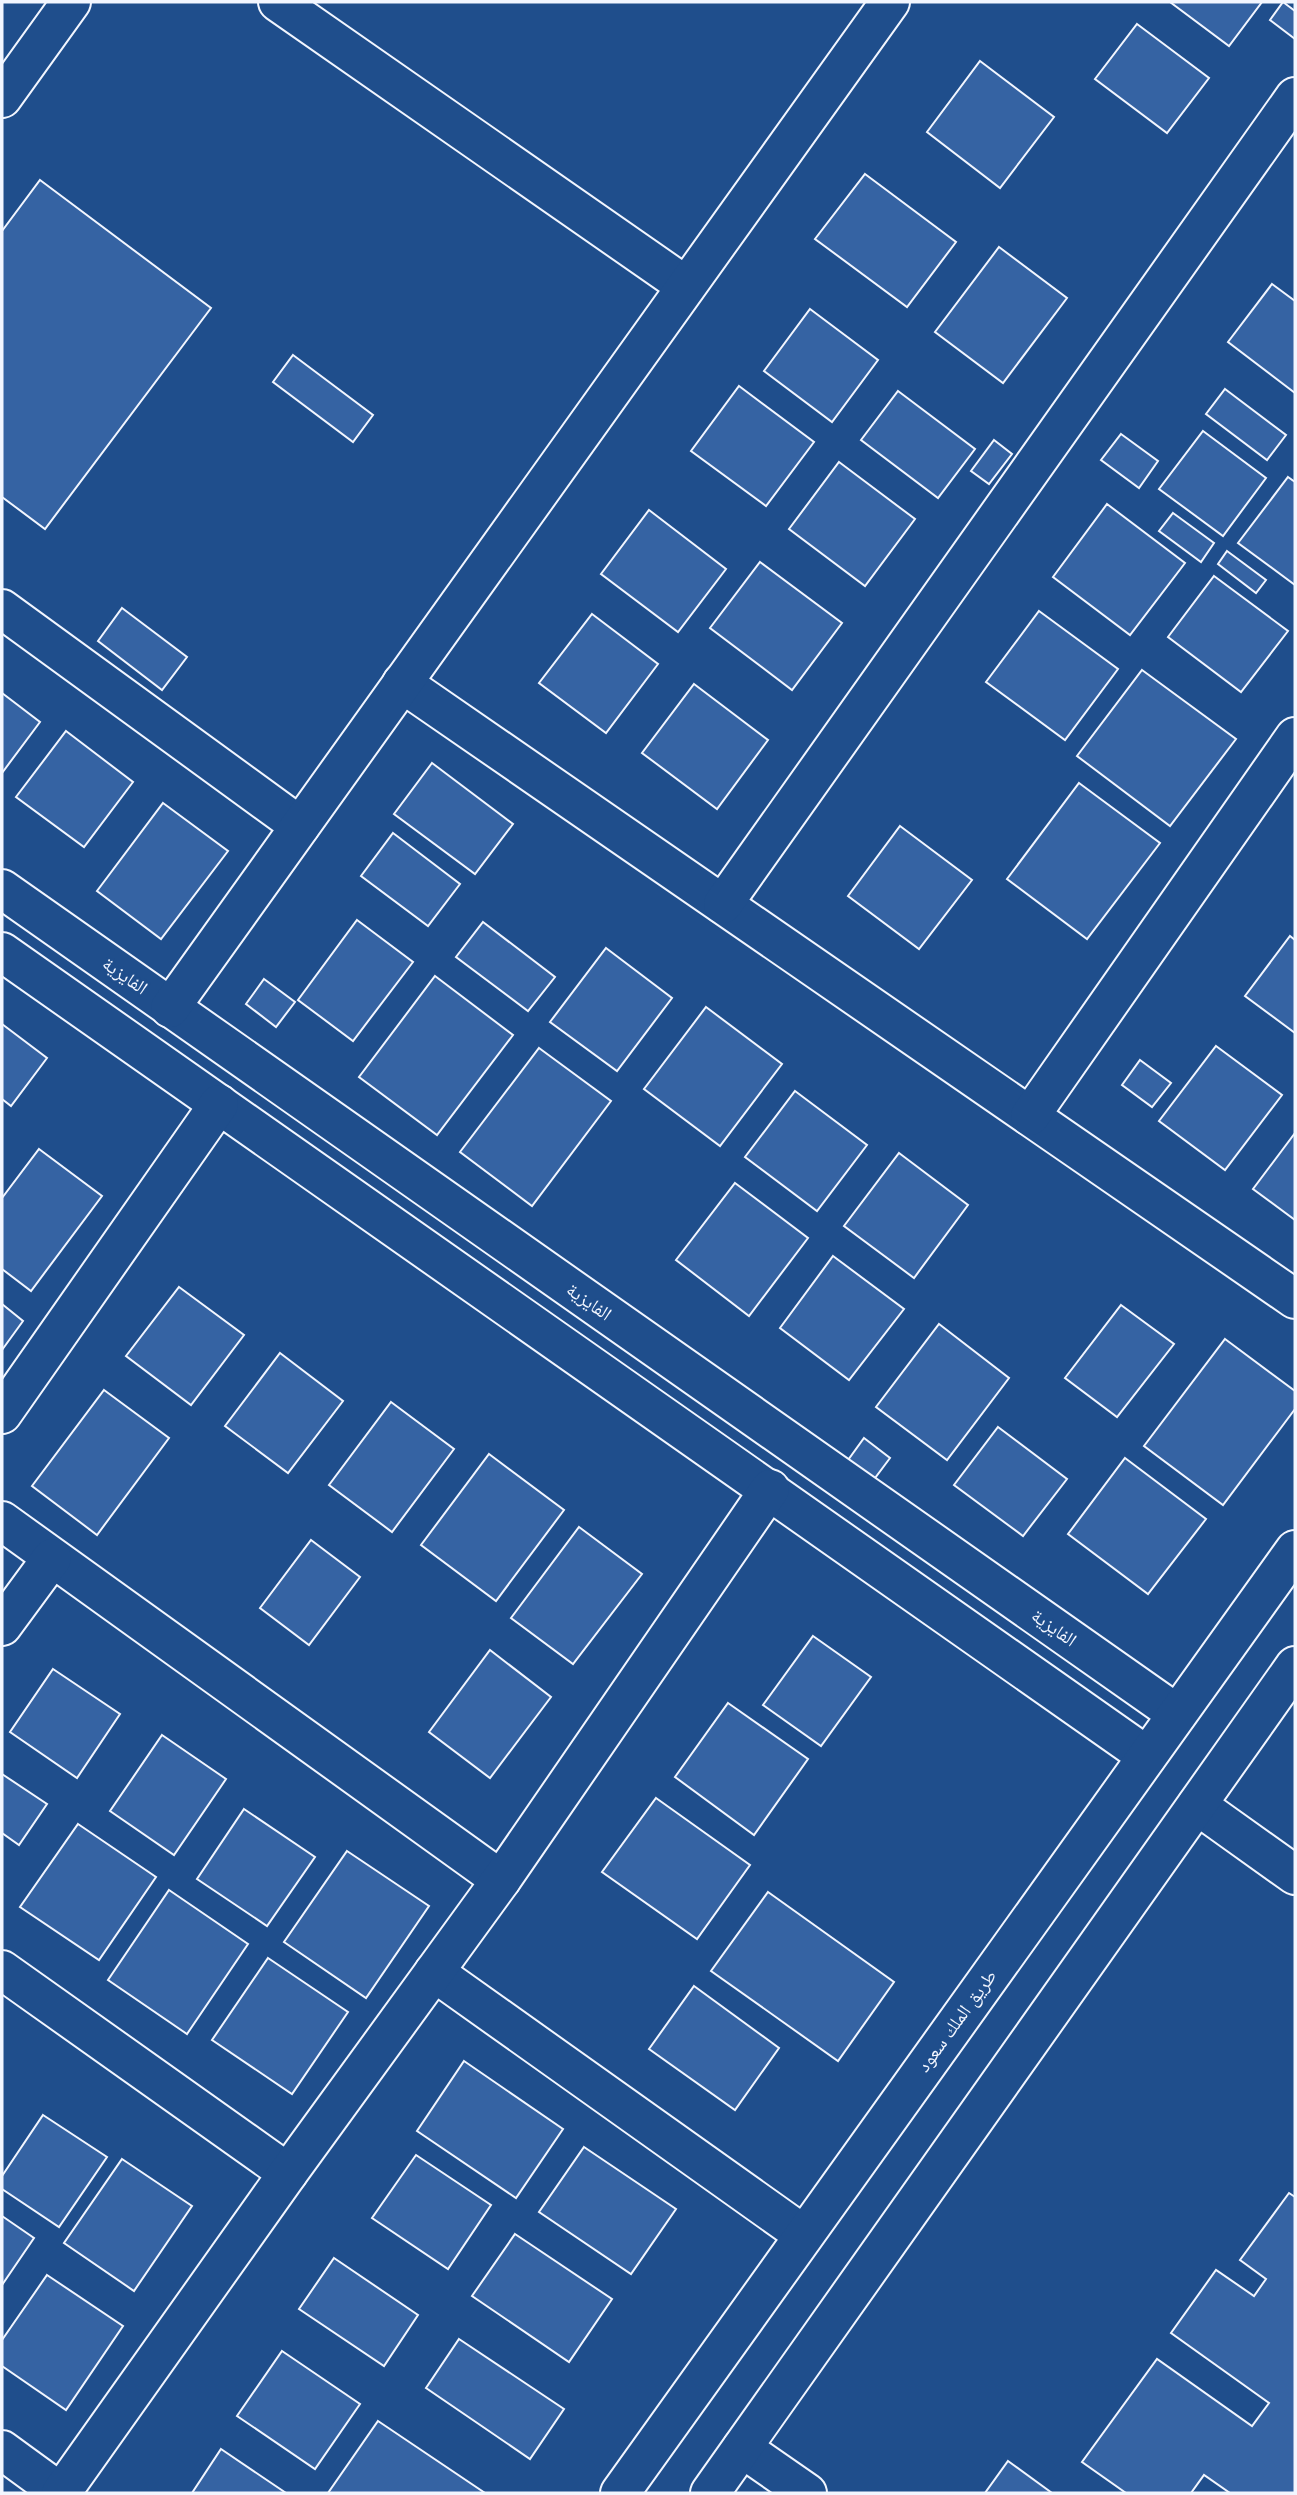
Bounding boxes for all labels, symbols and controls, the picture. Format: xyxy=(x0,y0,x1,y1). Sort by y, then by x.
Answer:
street label: الفايزية xyxy=(97,951,153,1001)
street label: الفايزية xyxy=(561,1277,617,1327)
street label: الفايزية xyxy=(1026,1603,1082,1653)
street label: طريق الملك سعود xyxy=(911,1964,1003,2078)

